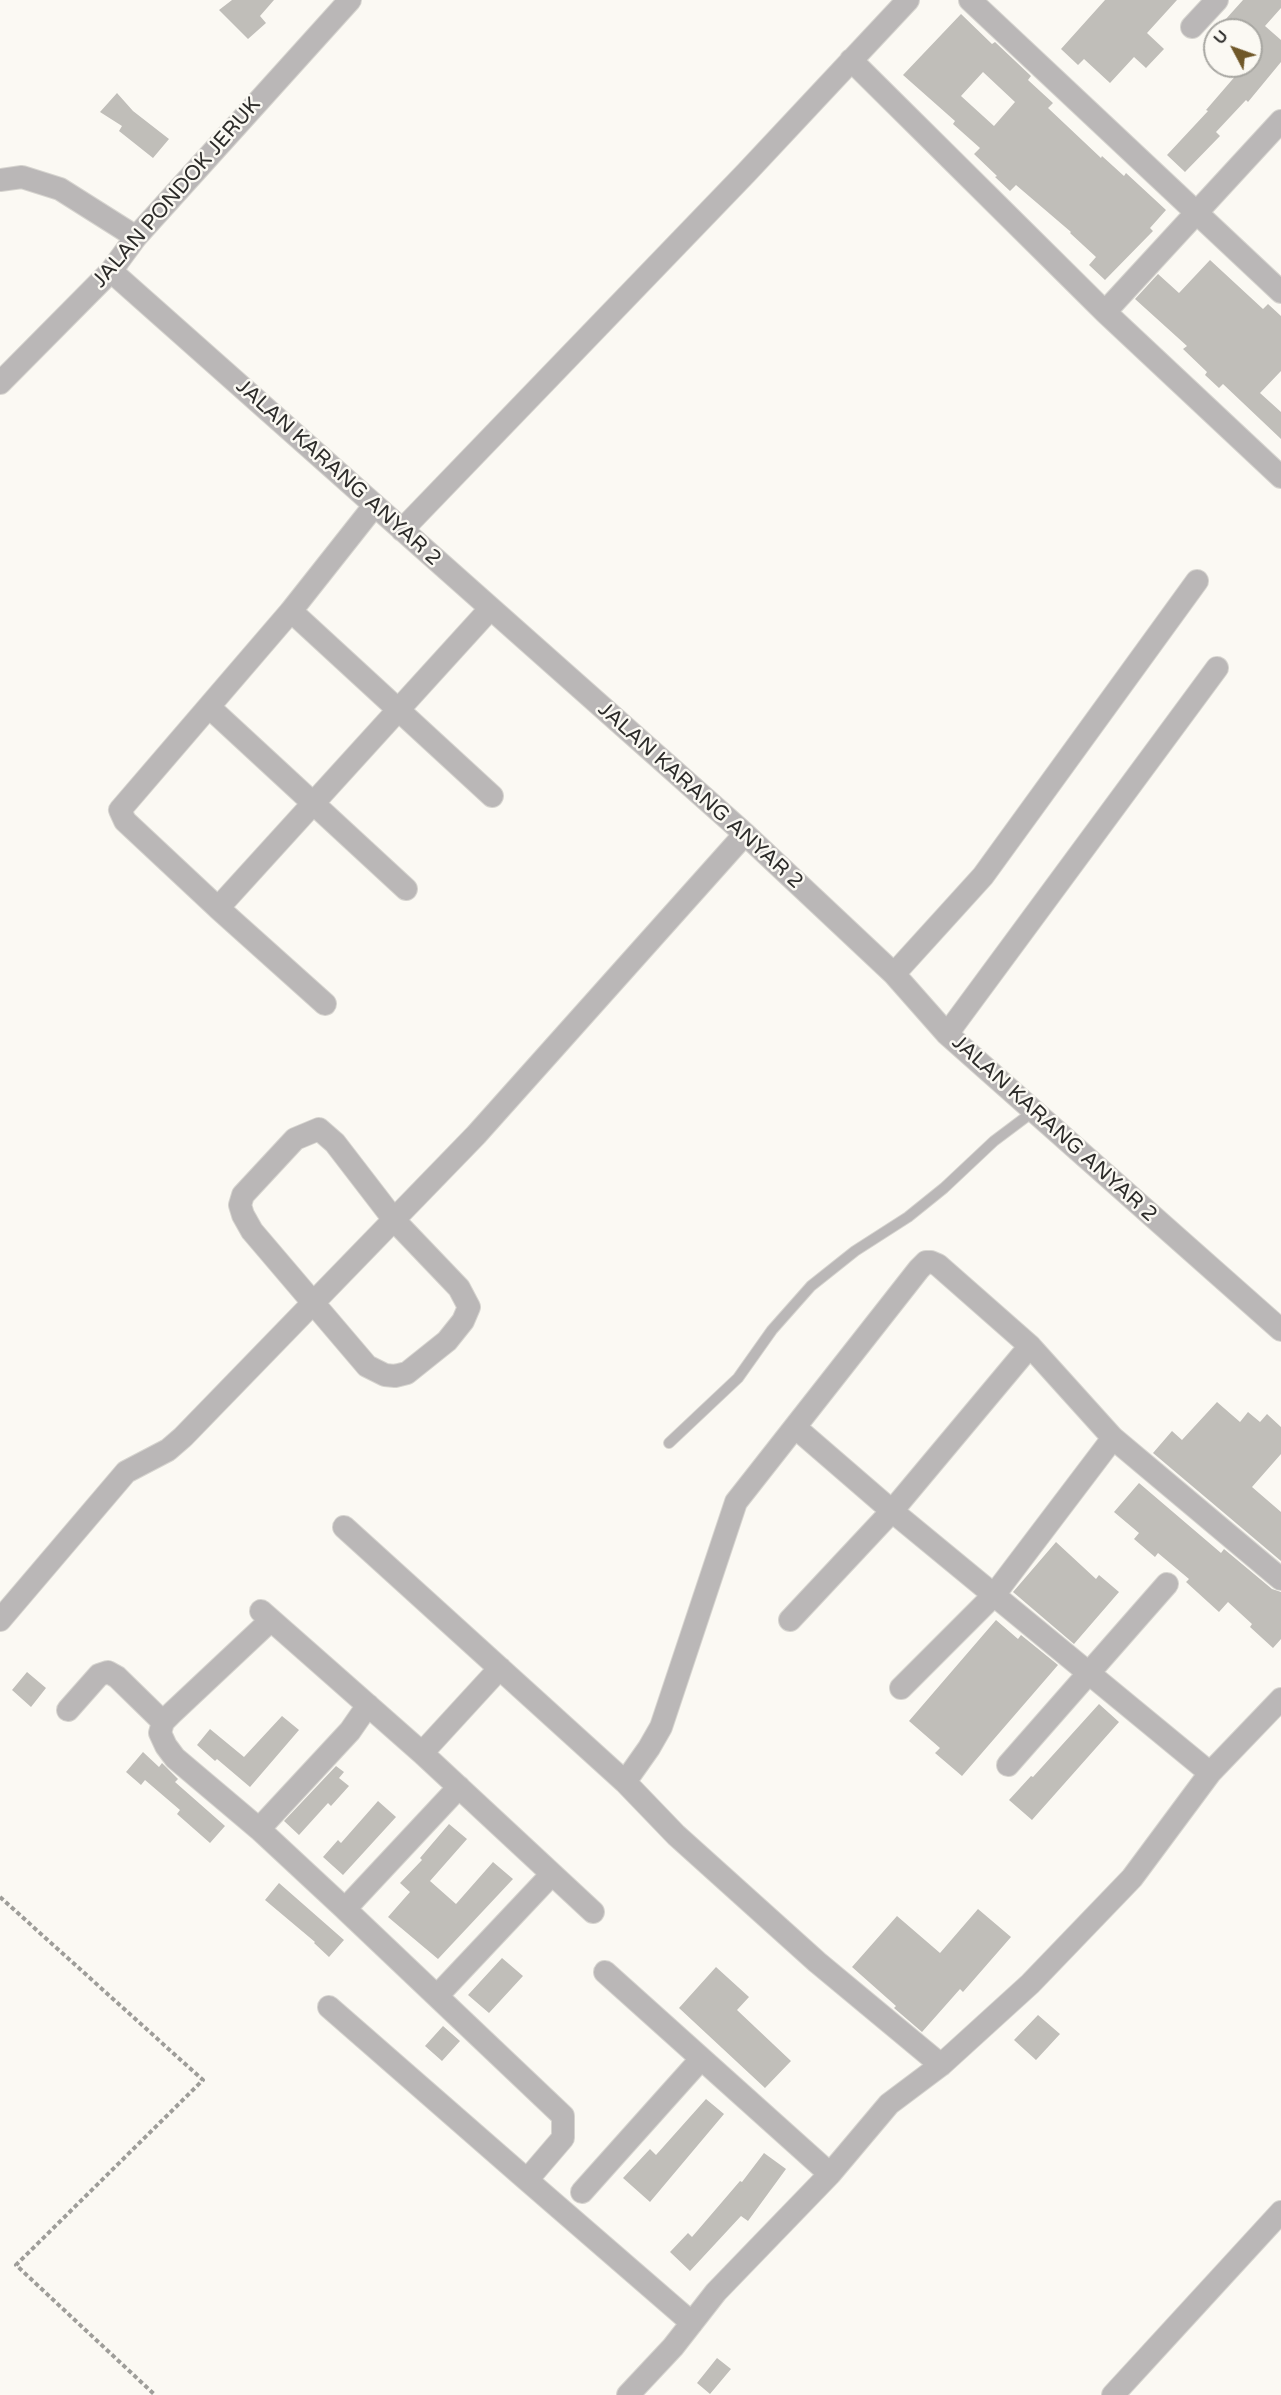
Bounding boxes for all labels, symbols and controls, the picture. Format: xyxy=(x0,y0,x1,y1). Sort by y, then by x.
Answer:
north arrow xyxy=(1203,18,1263,78)
text: U xyxy=(1209,26,1232,49)
street label: JALAN PONDOK JERUK xyxy=(88,93,266,293)
street label: JALAN KARANG ANYAR 2 xyxy=(230,374,446,572)
street label: JALAN KARANG ANYAR 2 xyxy=(592,697,808,895)
street label: JALAN KARANG ANYAR 2 xyxy=(946,1030,1162,1228)

